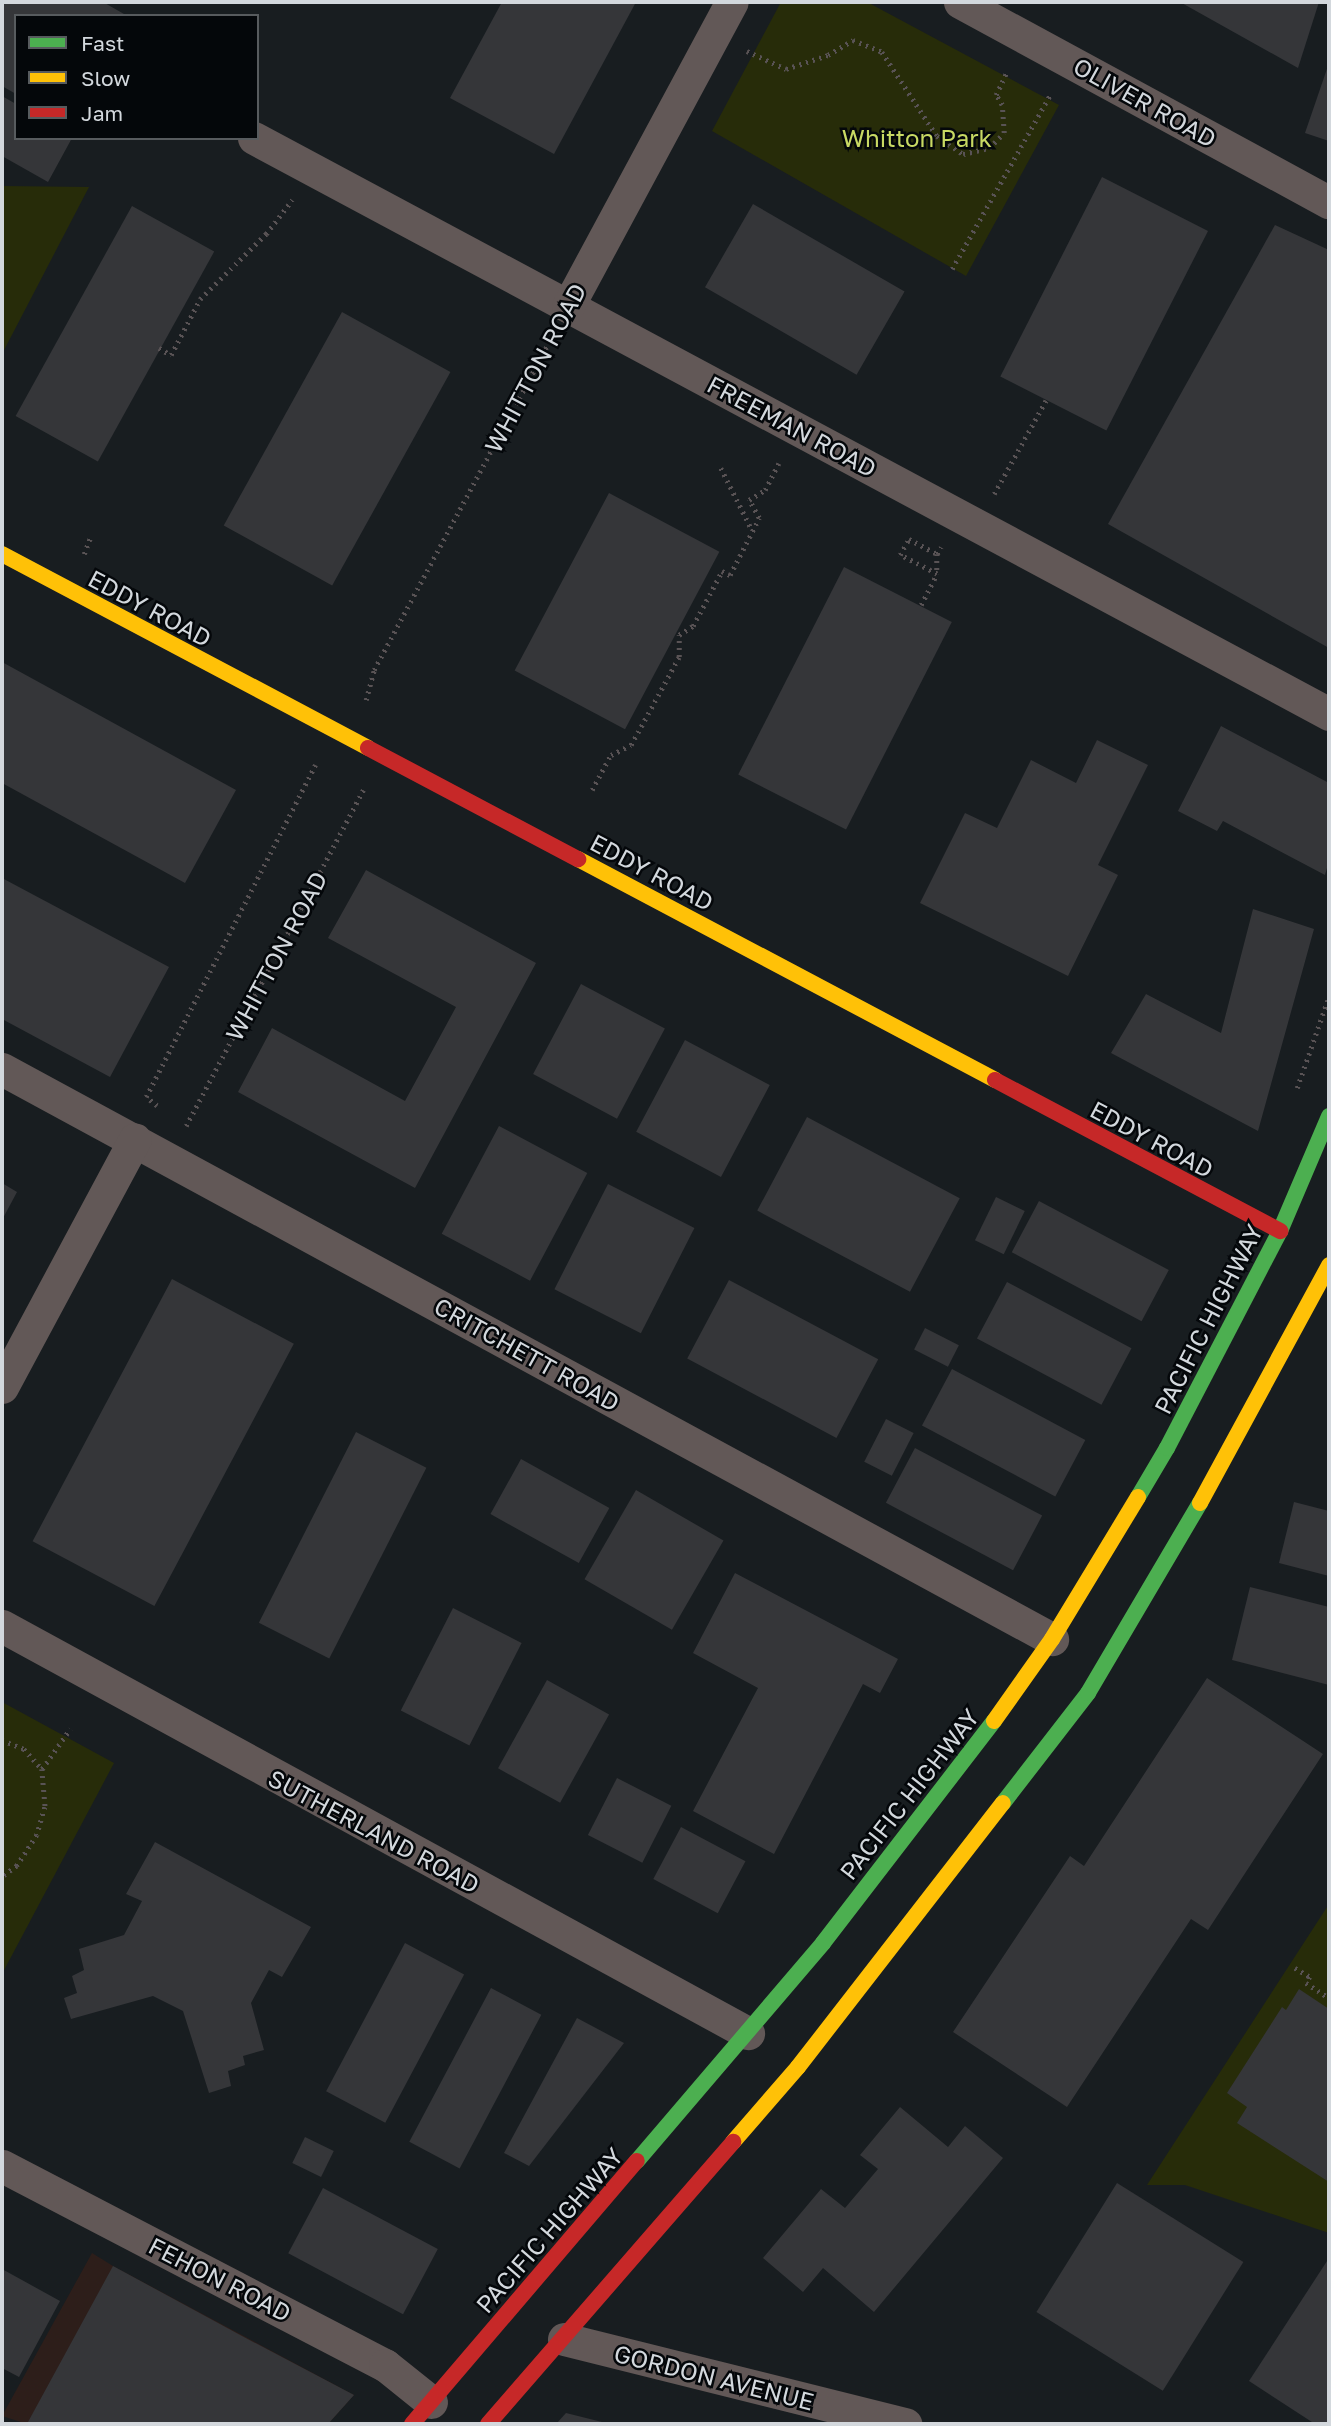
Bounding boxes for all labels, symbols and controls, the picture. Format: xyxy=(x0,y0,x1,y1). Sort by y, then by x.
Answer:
legend xyxy=(14,14,259,140)
text: Fast xyxy=(81,30,124,56)
street label: OLIVER ROAD xyxy=(1069,51,1221,153)
text: Slow xyxy=(81,65,130,91)
text: Jam xyxy=(81,100,123,126)
park label: Whitton Park xyxy=(842,124,992,152)
street label: WHITTON ROAD xyxy=(478,278,592,458)
street label: FREEMAN ROAD xyxy=(703,369,881,483)
street label: EDDY ROAD xyxy=(83,564,217,652)
street label: EDDY ROAD xyxy=(585,828,719,916)
street label: WHITTON ROAD xyxy=(219,866,333,1046)
street label: EDDY ROAD xyxy=(1085,1095,1219,1183)
street label: PACIFIC HIGHWAY xyxy=(1148,1219,1268,1419)
street label: CRITCHETT ROAD xyxy=(429,1291,625,1417)
street label: PACIFIC HIGHWAY xyxy=(833,1703,985,1885)
street label: SUTHERLAND ROAD xyxy=(264,1763,484,1899)
street label: PACIFIC HIGHWAY xyxy=(470,2142,628,2318)
street label: FEHON ROAD xyxy=(144,2231,296,2327)
street label: GORDON AVENUE xyxy=(611,2338,817,2416)

